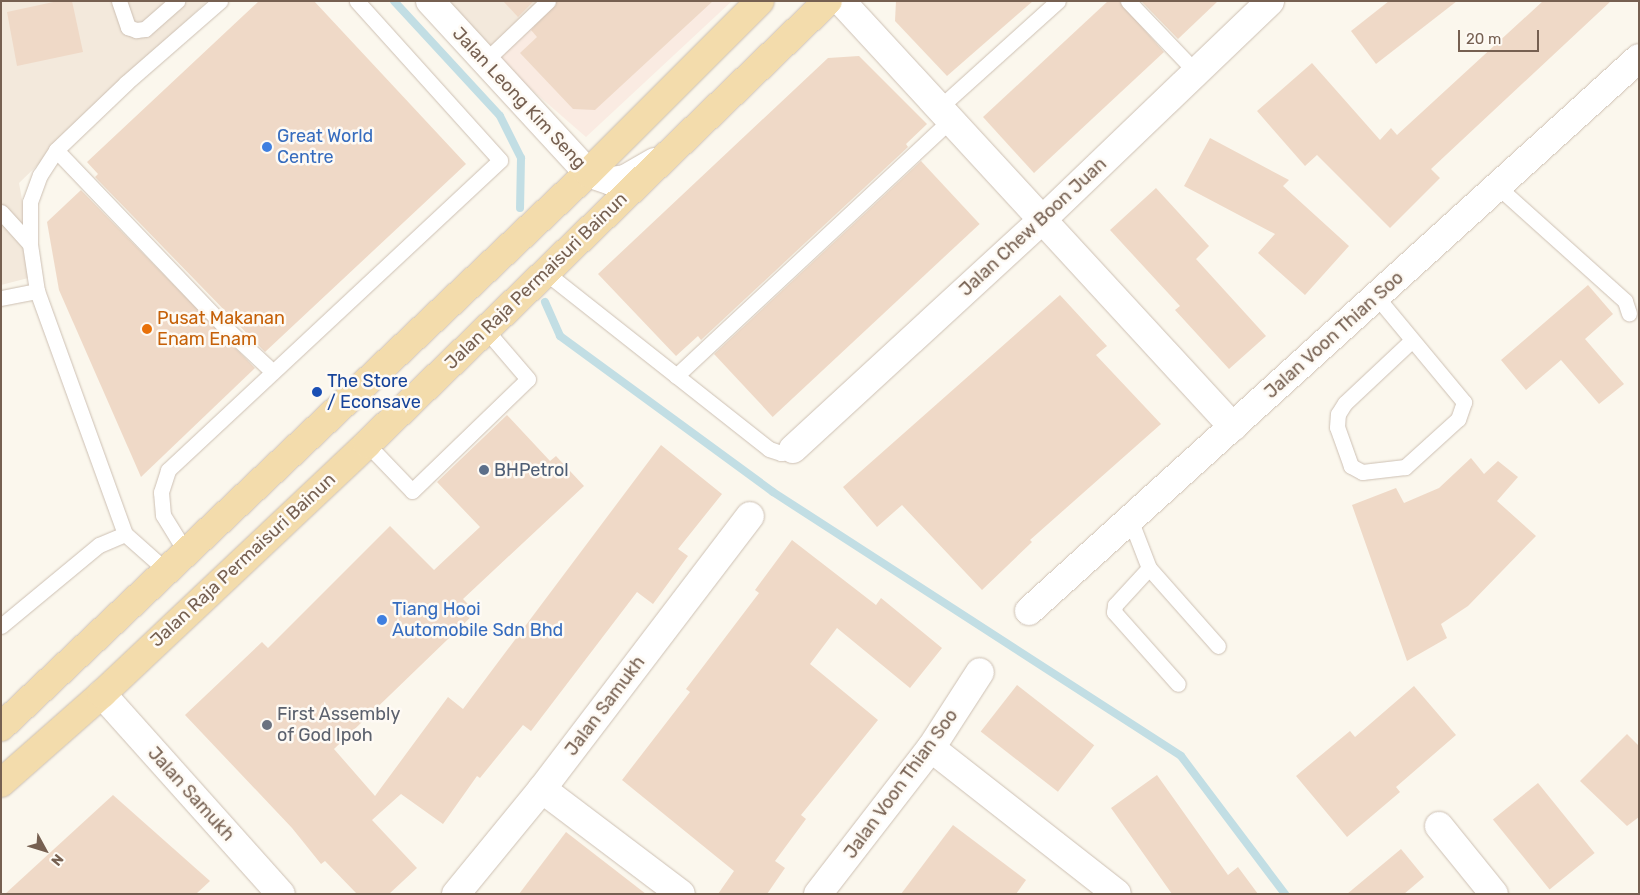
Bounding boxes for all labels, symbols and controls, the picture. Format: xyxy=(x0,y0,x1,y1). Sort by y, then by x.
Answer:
scale bar xyxy=(1460,20,1541,52)
street label: Jalan Leong Kim Seng xyxy=(448,23,590,173)
text: 20 m xyxy=(1466,30,1501,48)
place label: Great World Centre xyxy=(277,126,374,168)
marker: Great World Centre xyxy=(261,141,273,153)
street label: Jalan Chew Boon Juan xyxy=(955,153,1111,301)
street label: Jalan Raja Permaisuri Bainun xyxy=(440,188,632,374)
street label: Jalan Voon Thian Soo xyxy=(1260,267,1408,403)
place label: Pusat Makanan Enam Enam xyxy=(157,308,285,350)
marker: Pusat Makanan Enam Enam xyxy=(141,323,153,335)
place label: The Store / Econsave xyxy=(327,371,421,414)
marker: The Store / Econsave xyxy=(311,386,323,398)
place label: BHPetrol xyxy=(494,459,569,481)
marker: BHPetrol xyxy=(478,464,490,476)
street label: Jalan Raja Permaisuri Bainun xyxy=(146,469,340,651)
place label: Tiang Hooi Automobile Sdn Bhd xyxy=(392,599,563,642)
marker: Tiang Hooi Automobile Sdn Bhd xyxy=(376,614,388,626)
street label: Jalan Samukh xyxy=(561,652,649,760)
place label: First Assembly of God Ipoh xyxy=(277,704,401,746)
street label: Jalan Voon Thian Soo xyxy=(839,705,963,863)
marker: First Assembly of God Ipoh xyxy=(261,719,273,731)
street label: Jalan Samukh xyxy=(143,743,239,845)
north arrow xyxy=(20,825,70,875)
text: N xyxy=(47,850,67,869)

